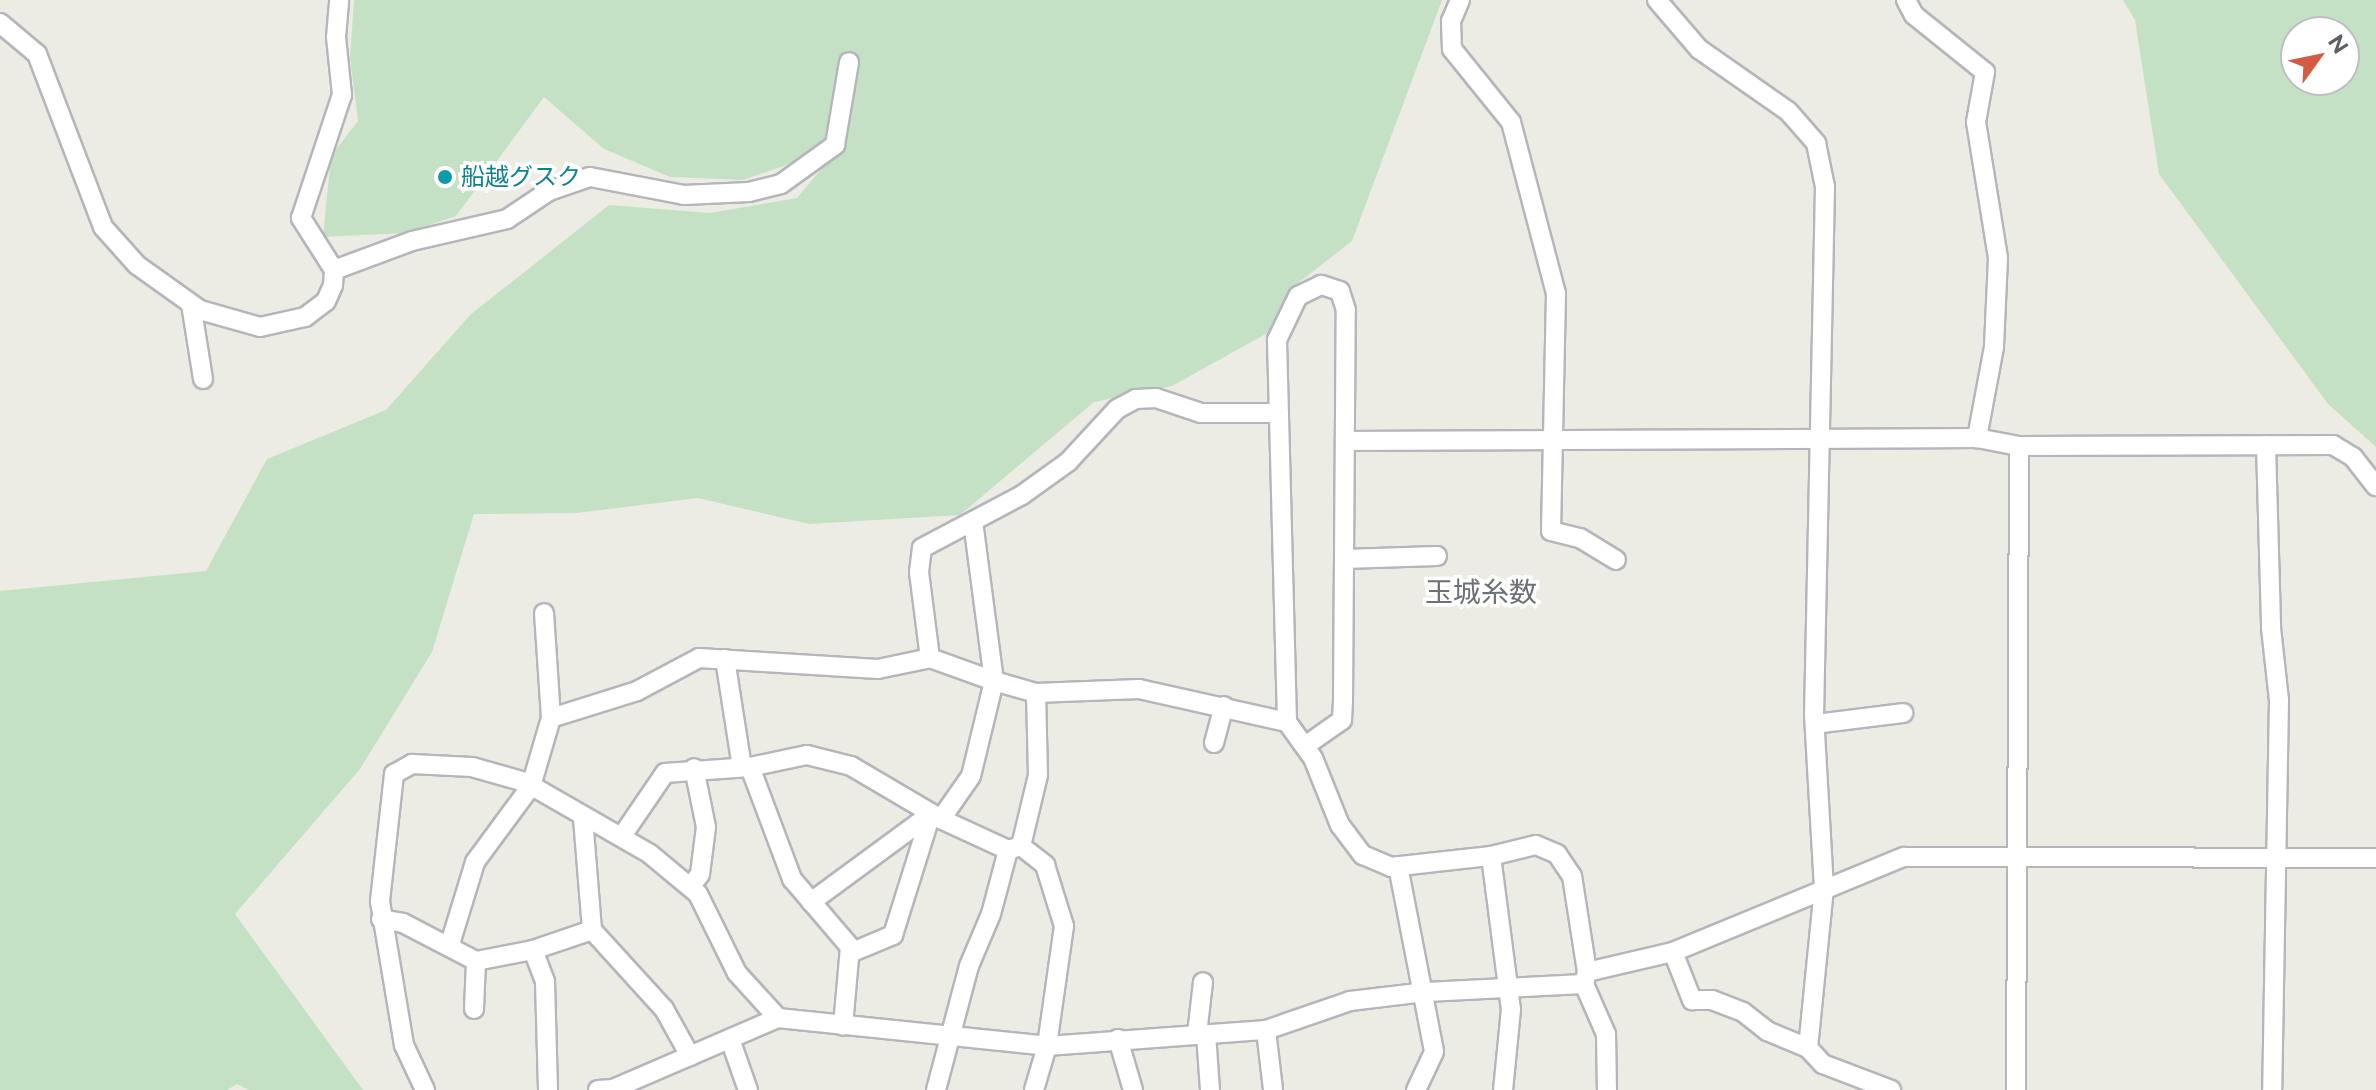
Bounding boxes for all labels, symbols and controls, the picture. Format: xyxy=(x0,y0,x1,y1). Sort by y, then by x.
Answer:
north arrow xyxy=(2280,16,2360,96)
text: N xyxy=(2323,30,2354,58)
place label: 船越グスク xyxy=(461,163,581,191)
marker: 船越グスク xyxy=(436,168,454,186)
district label: 玉城糸数 xyxy=(1425,576,1537,610)

